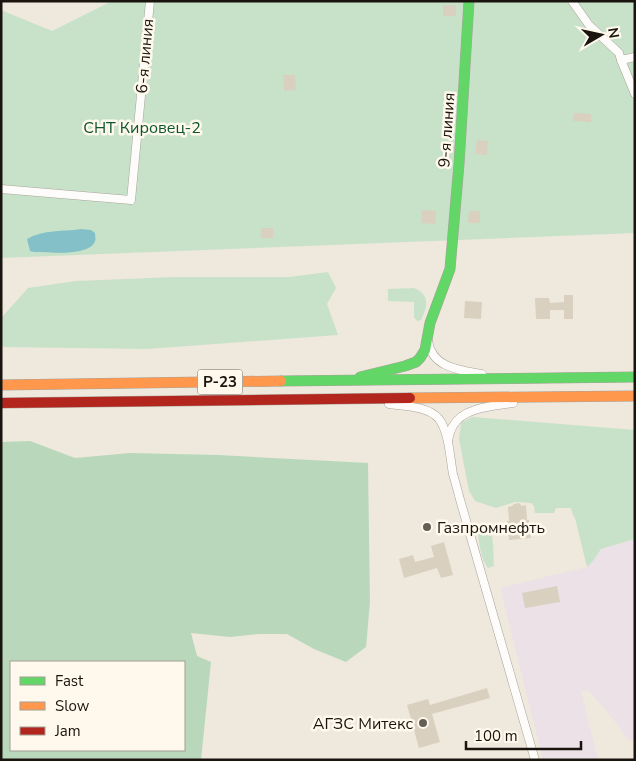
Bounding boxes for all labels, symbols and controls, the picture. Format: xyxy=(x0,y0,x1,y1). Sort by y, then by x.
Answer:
north arrow xyxy=(576,10,626,60)
street label: 6-я линия xyxy=(131,18,159,94)
text: N xyxy=(603,26,624,40)
street label: 9-я линия xyxy=(433,92,461,168)
park label: СНТ Кировец-2 xyxy=(83,117,201,139)
road number: Р-23 xyxy=(198,370,242,394)
place label: Газпромнефть xyxy=(437,517,545,539)
marker: Газпромнефть xyxy=(421,521,433,533)
legend xyxy=(10,661,185,751)
text: Fast xyxy=(55,671,84,691)
text: Slow xyxy=(55,696,90,716)
place label: АГЗС Митекс xyxy=(313,713,413,735)
marker: АГЗС Митекс xyxy=(417,717,429,729)
scale bar xyxy=(466,718,581,750)
text: Jam xyxy=(54,721,81,741)
text: 100 m xyxy=(474,726,518,746)

